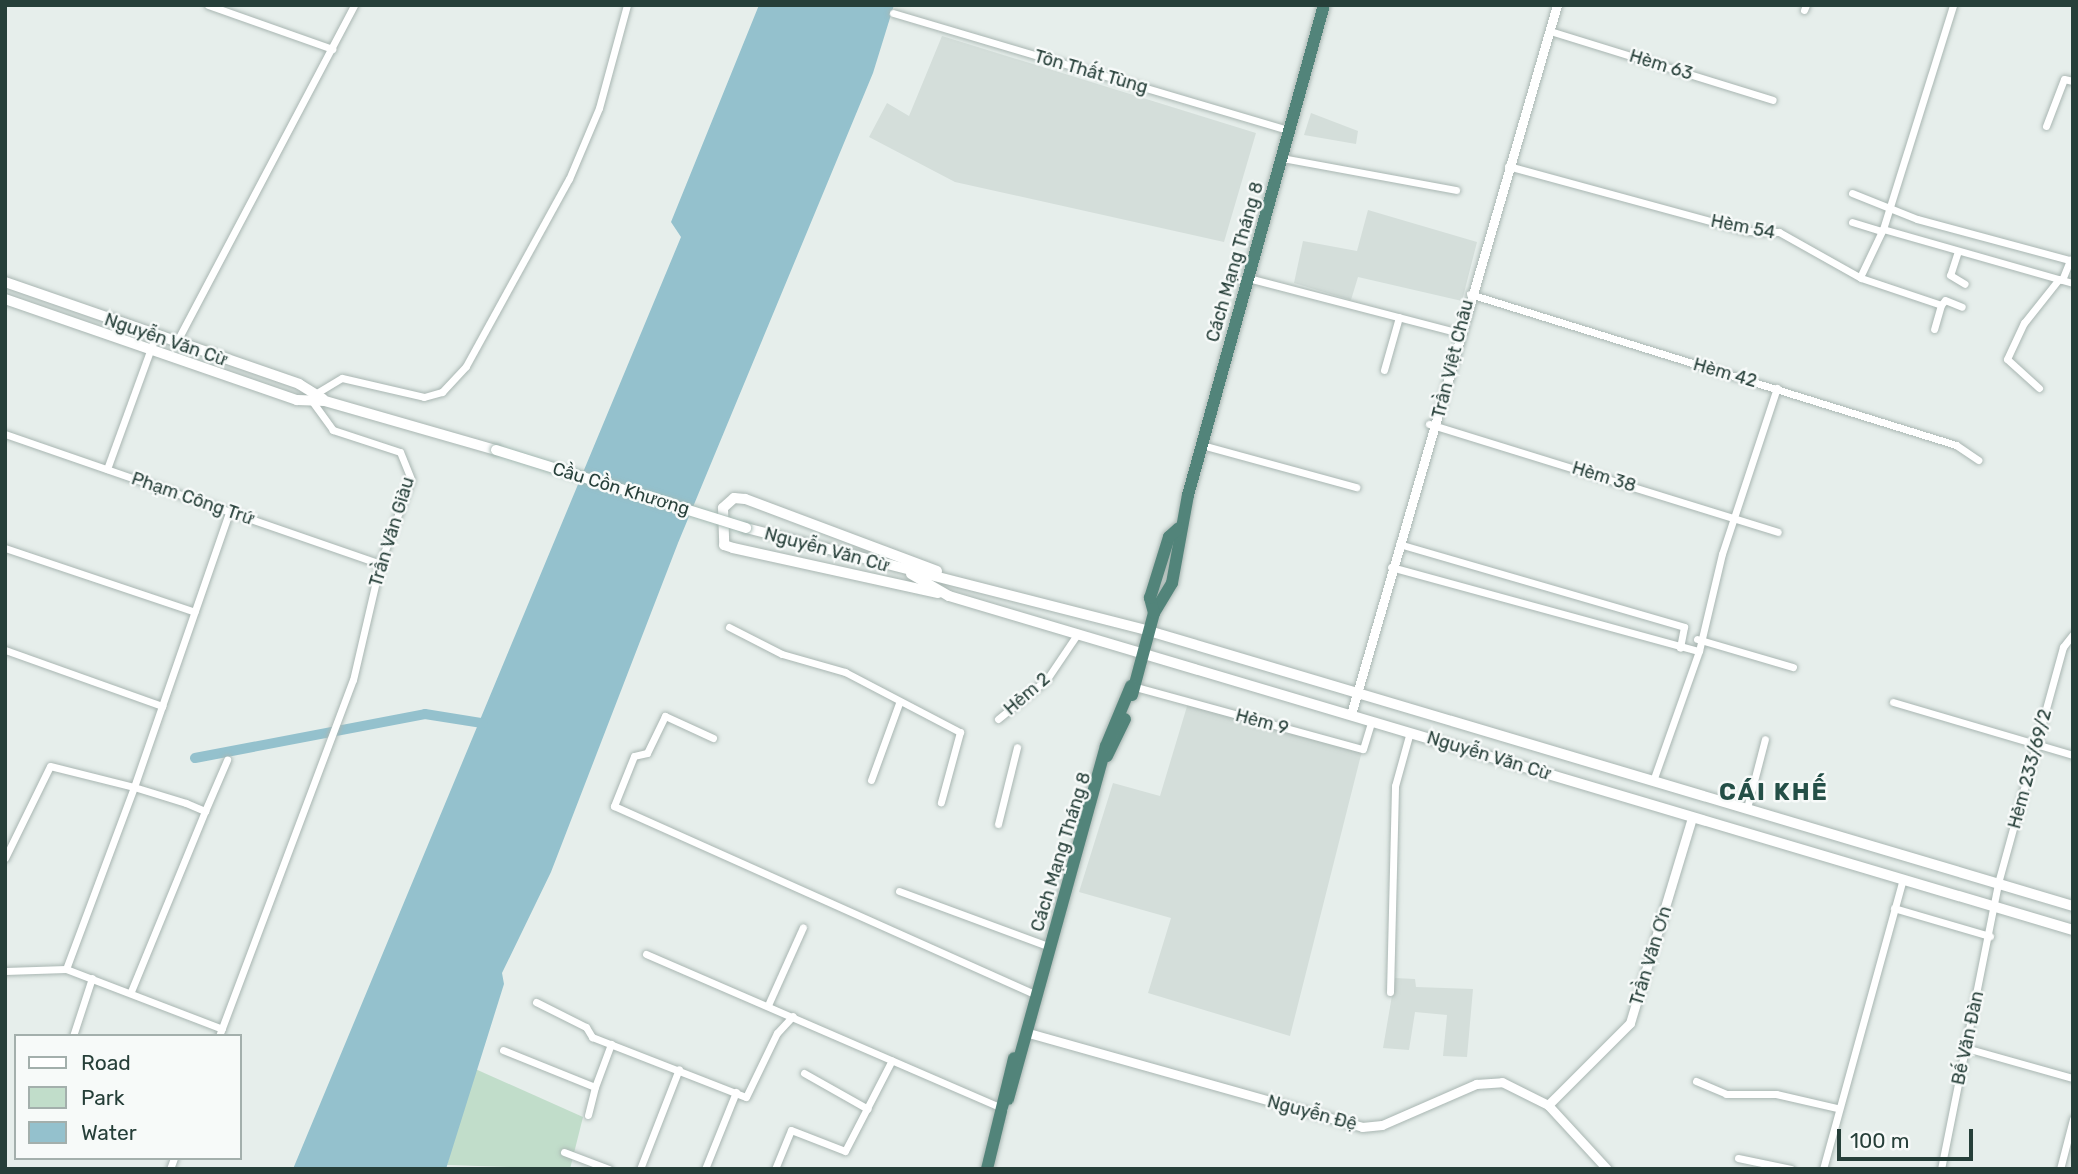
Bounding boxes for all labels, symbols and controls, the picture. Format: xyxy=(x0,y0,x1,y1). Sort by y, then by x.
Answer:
street label: Tôn Thất Tùng xyxy=(1031,45,1151,99)
street label: Hèm 63 xyxy=(1627,45,1695,85)
street label: Cách Mạng Tháng 8 xyxy=(1202,179,1268,345)
street label: Hèm 54 xyxy=(1709,210,1777,244)
street label: Trần Việt Châu xyxy=(1428,297,1478,421)
street label: Nguyễn Văn Cừ xyxy=(101,309,231,371)
street label: Hèm 42 xyxy=(1691,354,1759,392)
street label: Hèm 38 xyxy=(1569,457,1639,497)
street label: Cầu Cồn Khương xyxy=(550,458,692,520)
street label: Phạm Công Trứ xyxy=(128,468,258,530)
street label: Trần Văn Giàu xyxy=(365,474,419,590)
street label: Nguyễn Văn Cừ xyxy=(762,523,892,577)
street label: Hẻm 2 xyxy=(1000,668,1054,720)
street label: Hẻm 9 xyxy=(1233,705,1291,739)
street label: Hẻm 233/69/2 xyxy=(2004,707,2056,831)
street label: Nguyễn Văn Cừ xyxy=(1424,727,1554,785)
street label: Cách Mạng Tháng 8 xyxy=(1026,769,1096,935)
district label: CÁI KHẾ xyxy=(1720,779,1828,807)
street label: Trần Văn Ơn xyxy=(1626,903,1676,1009)
street label: Bế Văn Đàn xyxy=(1947,989,1989,1087)
legend xyxy=(14,1034,242,1160)
text: Road xyxy=(81,1050,131,1075)
text: Park xyxy=(81,1085,125,1110)
street label: Nguyễn Đệ xyxy=(1265,1091,1359,1135)
scale bar xyxy=(1840,1114,1976,1158)
text: Water xyxy=(81,1120,137,1145)
text: 100 m xyxy=(1850,1128,1909,1153)

